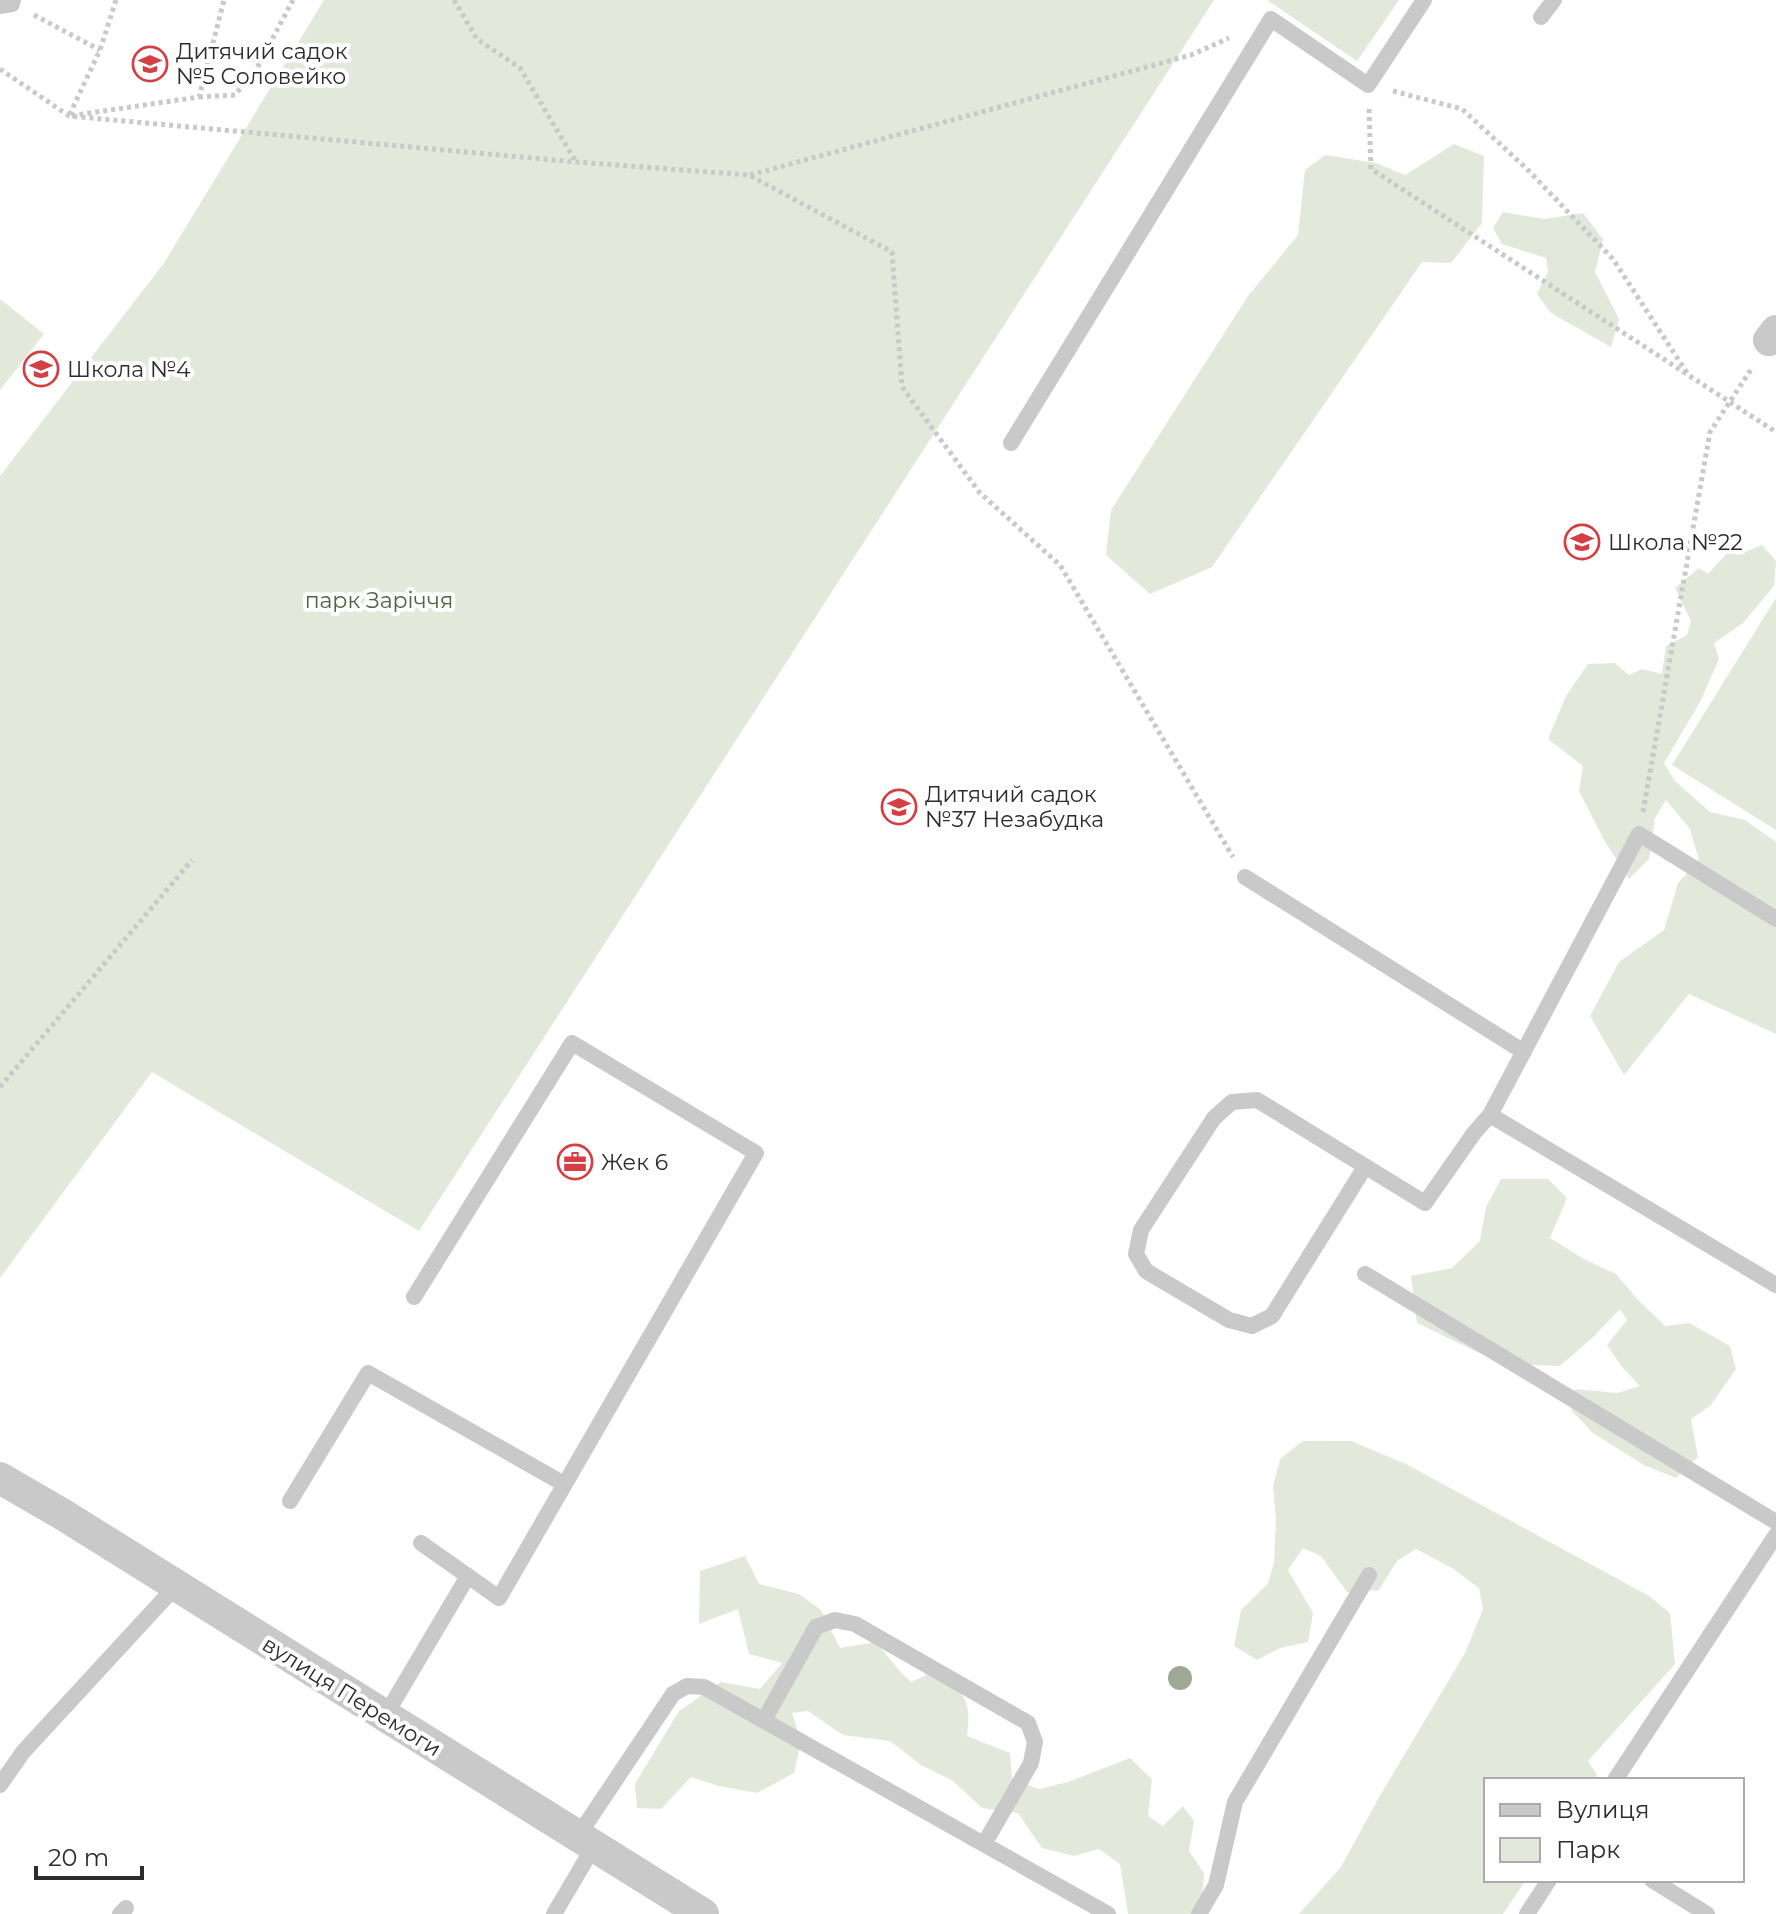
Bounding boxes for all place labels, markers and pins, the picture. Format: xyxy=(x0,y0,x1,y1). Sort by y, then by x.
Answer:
place label: Дитячий садок №5 Соловейко xyxy=(176,38,348,90)
school or university icon: Дитячий садок №5 Соловейко xyxy=(131,45,169,83)
school or university icon: Школа №4 xyxy=(22,350,60,388)
place label: Школа №4 xyxy=(67,356,191,383)
school or university icon: Школа №22 xyxy=(1563,523,1601,561)
place label: Школа №22 xyxy=(1608,529,1743,556)
place label: Дитячий садок №37 Незабудка xyxy=(925,781,1104,833)
school or university icon: Дитячий садок №37 Незабудка xyxy=(880,788,918,826)
office icon: Жек 6 xyxy=(556,1143,594,1181)
place label: Жек 6 xyxy=(601,1149,668,1176)

